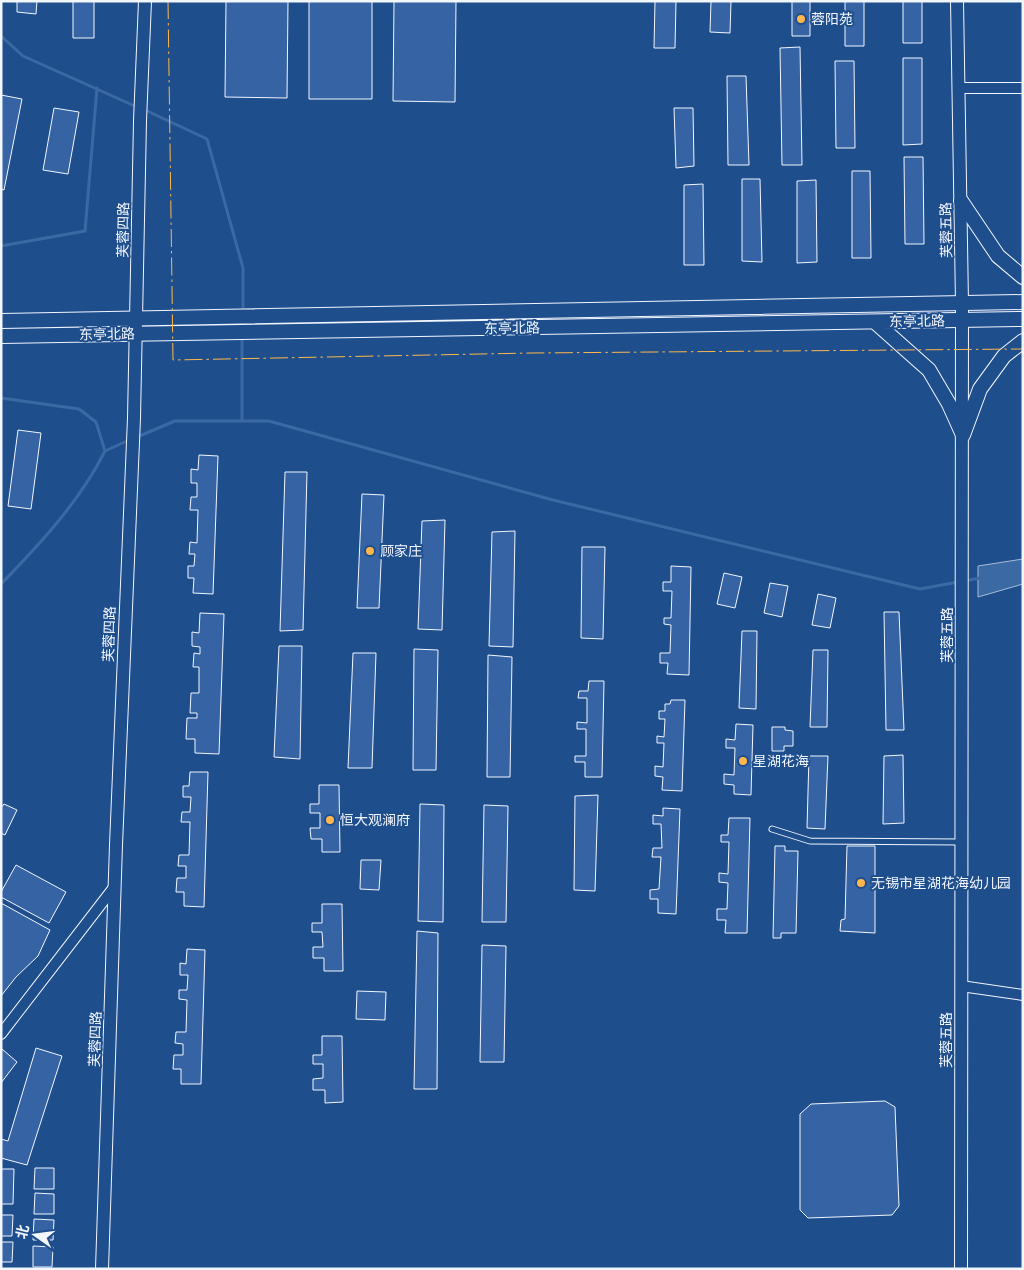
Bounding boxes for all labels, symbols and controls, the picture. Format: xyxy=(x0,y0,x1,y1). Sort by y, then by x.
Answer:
place label: 蓉阳苑 xyxy=(811,9,853,29)
marker: 蓉阳苑 xyxy=(795,13,807,25)
street label: 芙蓉四路 xyxy=(113,202,133,258)
street label: 芙蓉五路 xyxy=(936,202,956,258)
street label: 东亭北路 xyxy=(889,311,945,331)
street label: 东亭北路 xyxy=(484,318,540,338)
street label: 东亭北路 xyxy=(79,324,135,344)
place label: 顾家庄 xyxy=(380,541,422,561)
marker: 顾家庄 xyxy=(364,545,376,557)
street label: 芙蓉四路 xyxy=(98,606,120,662)
street label: 芙蓉五路 xyxy=(937,607,957,663)
place label: 星湖花海 xyxy=(753,751,809,771)
marker: 星湖花海 xyxy=(737,755,749,767)
place label: 恒大观澜府 xyxy=(340,810,410,830)
marker: 恒大观澜府 xyxy=(324,814,336,826)
place label: 无锡市星湖花海幼儿园 xyxy=(871,873,1011,893)
marker: 无锡市星湖花海幼儿园 xyxy=(855,877,867,889)
street label: 芙蓉四路 xyxy=(84,1011,106,1067)
street label: 芙蓉五路 xyxy=(936,1012,956,1068)
north arrow xyxy=(10,1210,60,1260)
text: 北 xyxy=(11,1223,34,1241)

